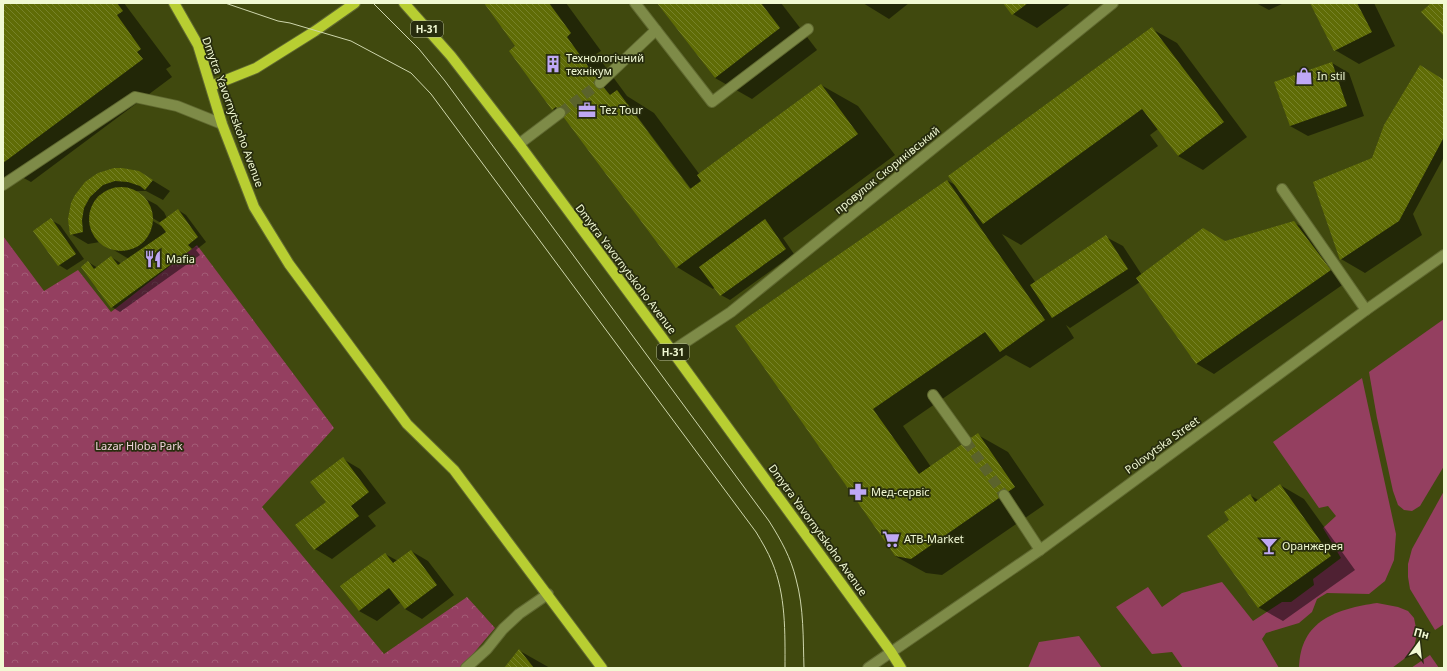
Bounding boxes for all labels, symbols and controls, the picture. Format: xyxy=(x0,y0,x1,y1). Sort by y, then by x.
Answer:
road number: Н-31 xyxy=(411,21,443,37)
street label: Dmytra Yavornytskoho Avenue xyxy=(199,35,268,189)
place label: Технологічний технікум xyxy=(566,50,644,78)
building icon: Технологічний технікум xyxy=(543,54,563,74)
shop icon: In stil xyxy=(1294,66,1314,86)
place label: In stil xyxy=(1317,68,1345,83)
office icon: Tez Tour xyxy=(577,100,597,120)
place label: Tez Tour xyxy=(600,102,643,117)
street label: провулок Скориківський xyxy=(831,122,942,217)
street label: Dmytra Yavornytskoho Avenue xyxy=(573,201,680,337)
restaurant icon: Mafia xyxy=(143,249,163,269)
place label: Mafia xyxy=(166,251,195,266)
road number: Н-31 xyxy=(657,344,689,360)
street label: Polovytska Street xyxy=(1121,412,1202,477)
park label: Lazar Hloba Park xyxy=(95,438,183,453)
street label: Dmytra Yavornytskoho Avenue xyxy=(766,461,871,598)
pharmacy icon: Мед-сервіс xyxy=(848,482,868,502)
place label: Мед-сервіс xyxy=(871,484,930,499)
supermarket icon: ATB-Market xyxy=(881,529,901,549)
place label: ATB-Market xyxy=(904,531,964,546)
bar icon: Оранжерея xyxy=(1259,536,1279,556)
place label: Оранжерея xyxy=(1282,538,1343,553)
north arrow xyxy=(1399,623,1439,663)
text: Пн xyxy=(1412,624,1431,642)

